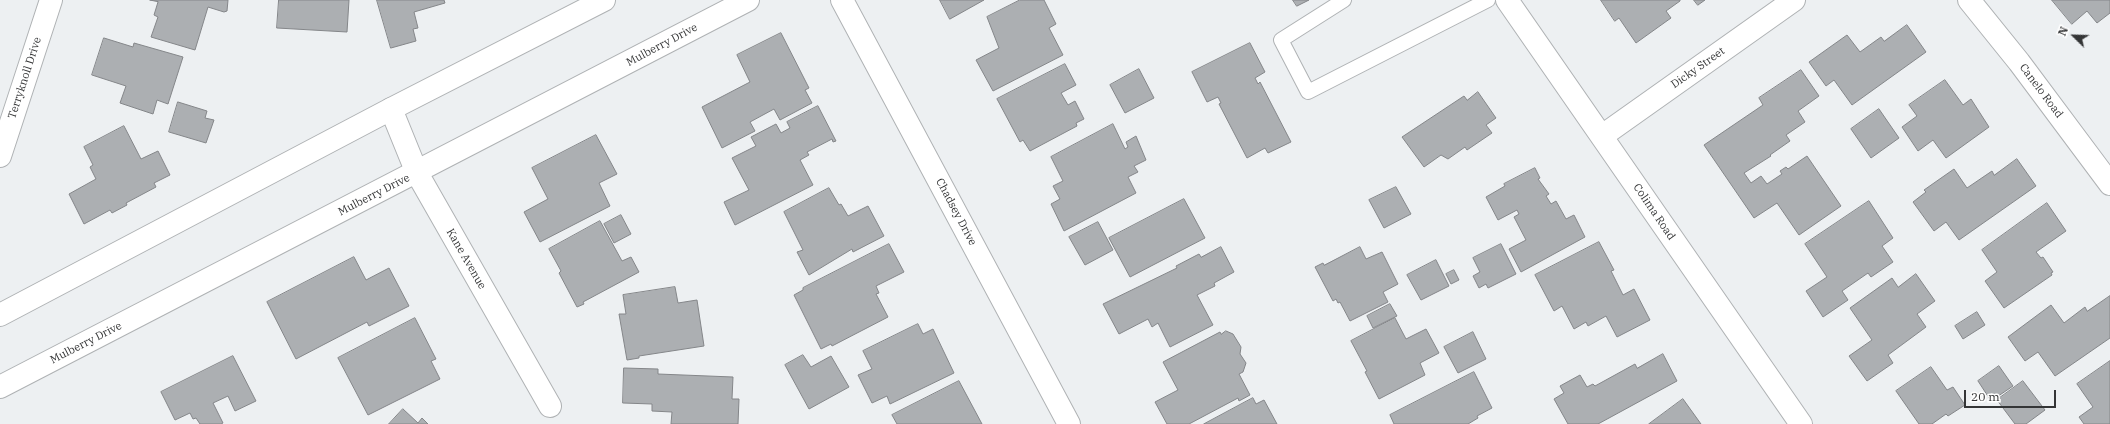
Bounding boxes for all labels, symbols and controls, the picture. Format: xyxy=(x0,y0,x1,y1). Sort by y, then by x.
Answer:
north arrow xyxy=(2054,16,2094,56)
street label: Mulberry Drive xyxy=(624,21,700,69)
text: N xyxy=(2055,25,2071,38)
street label: Terryknoll Drive xyxy=(6,35,44,121)
street label: Dicky Street xyxy=(1669,45,1727,91)
street label: Canelo Road xyxy=(2016,61,2066,121)
street label: Mulberry Drive xyxy=(336,171,412,219)
street label: Chadsey Drive xyxy=(933,176,979,248)
street label: Colima Road xyxy=(1630,181,1678,243)
street label: Kane Avenue xyxy=(443,226,489,292)
street label: Mulberry Drive xyxy=(48,319,124,367)
scale bar xyxy=(1966,382,2058,408)
text: 20 m xyxy=(1971,389,2000,404)

